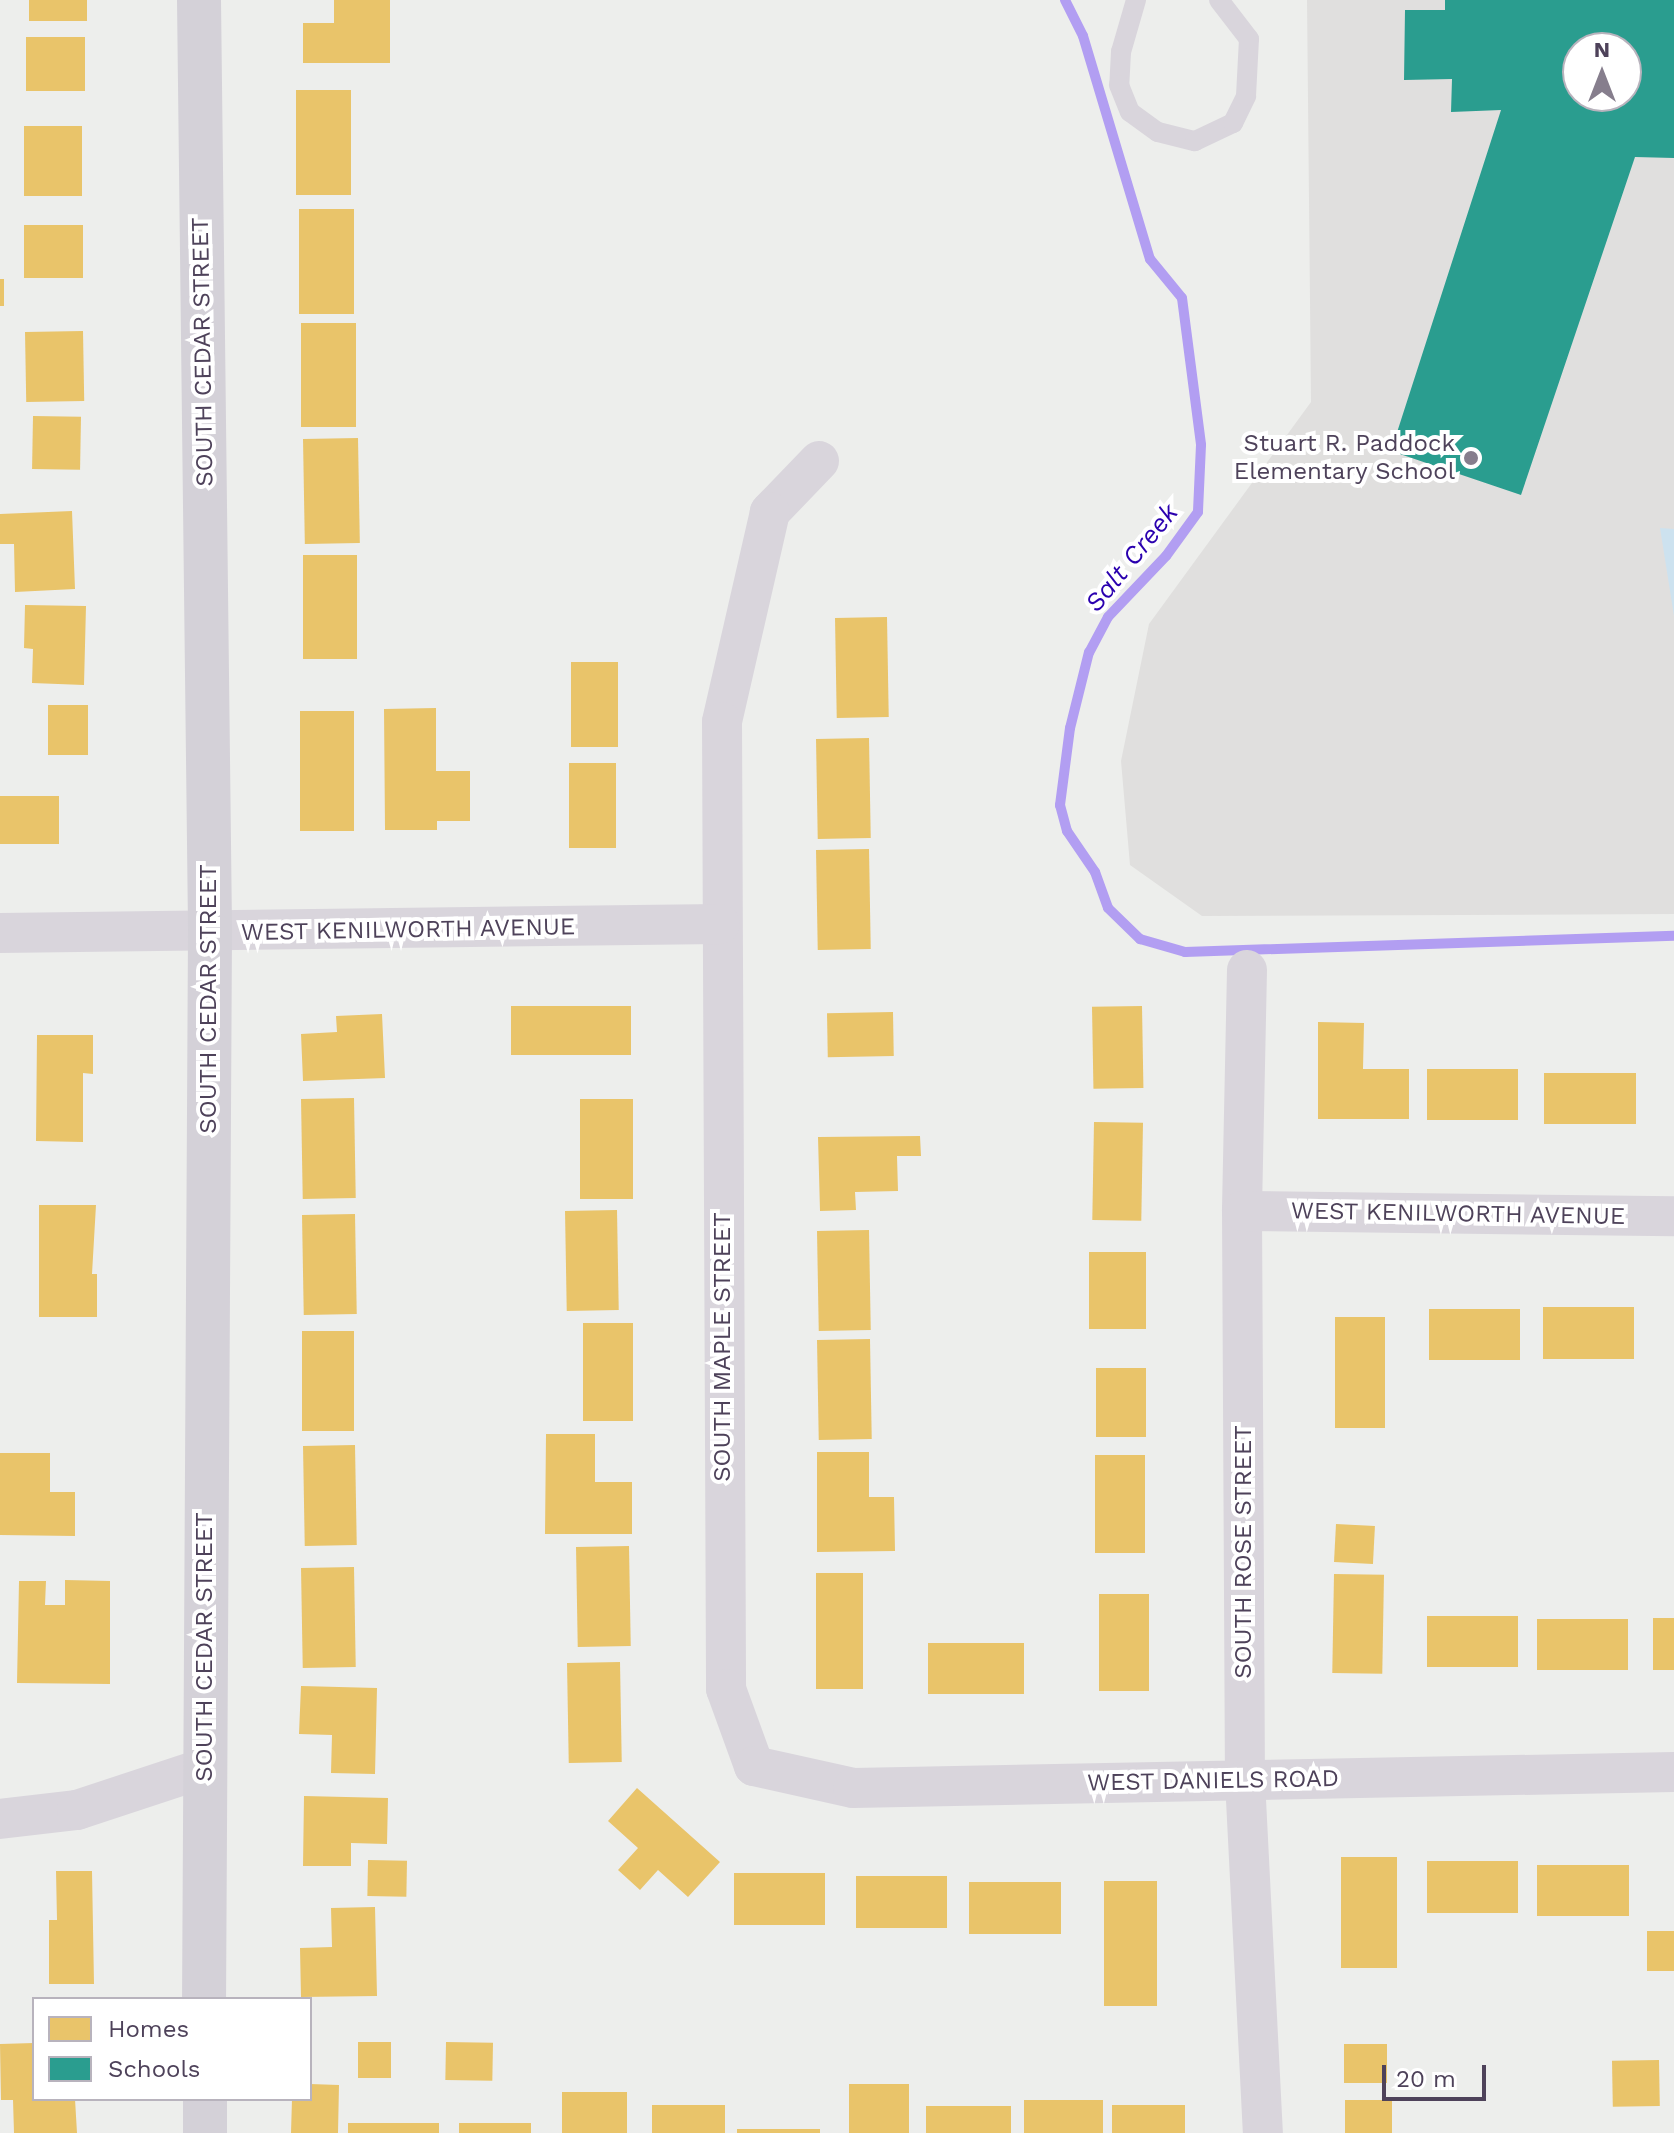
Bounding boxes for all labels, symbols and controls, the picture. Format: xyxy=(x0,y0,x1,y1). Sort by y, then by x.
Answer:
north arrow xyxy=(1562,32,1642,112)
text: N xyxy=(1594,37,1610,62)
street label: SOUTH CEDAR STREET xyxy=(186,217,220,487)
place label: Stuart R. Paddock Elementary School xyxy=(1233,430,1455,486)
marker: Stuart R. Paddock Elementary School xyxy=(1462,449,1480,467)
water label: Salt Creek xyxy=(1079,498,1185,618)
street label: SOUTH CEDAR STREET xyxy=(195,864,223,1134)
street label: WEST KENILWORTH AVENUE xyxy=(240,913,576,947)
street label: WEST KENILWORTH AVENUE xyxy=(1290,1197,1626,1231)
street label: SOUTH MAPLE STREET xyxy=(709,1212,737,1482)
street label: SOUTH ROSE STREET xyxy=(1230,1425,1258,1679)
street label: SOUTH CEDAR STREET xyxy=(191,1512,219,1782)
street label: WEST DANIELS ROAD xyxy=(1086,1764,1340,1798)
legend xyxy=(32,1997,312,2101)
text: Homes xyxy=(108,2015,189,2043)
scale bar xyxy=(1386,2049,1490,2099)
text: Schools xyxy=(108,2055,200,2083)
text: 20 m xyxy=(1396,2065,1456,2093)

